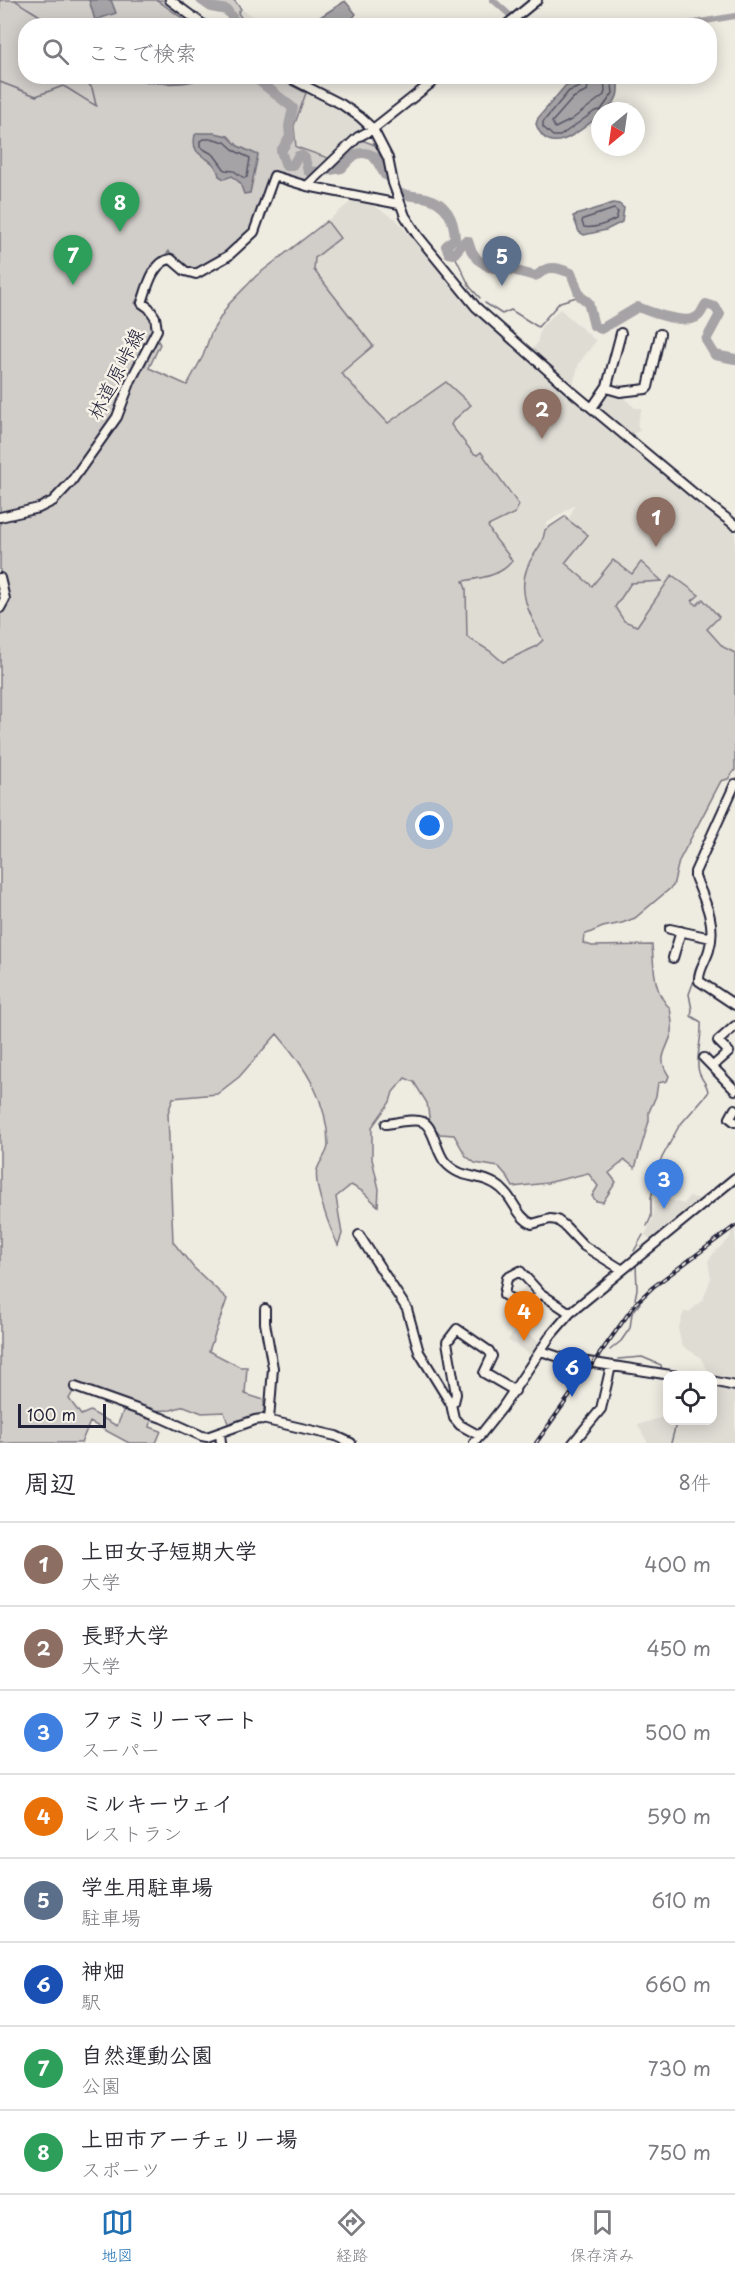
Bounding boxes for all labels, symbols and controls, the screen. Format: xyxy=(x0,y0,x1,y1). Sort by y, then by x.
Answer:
search box xyxy=(18,18,717,84)
icon: search xyxy=(39,35,72,68)
text: ここで検索 xyxy=(87,35,197,68)
north arrow xyxy=(591,102,645,156)
pin: 8 xyxy=(100,182,140,232)
pin: 7 xyxy=(54,236,92,285)
pin: 5 xyxy=(482,236,522,286)
street label: 林道原峠線 xyxy=(79,322,151,425)
pin: 2 xyxy=(522,390,562,439)
pin: 1 xyxy=(636,498,676,547)
your location xyxy=(415,811,444,840)
pin: 3 xyxy=(644,1160,684,1209)
pin: 4 xyxy=(504,1292,544,1341)
pin: 6 xyxy=(552,1348,592,1397)
map controls xyxy=(663,1371,717,1425)
button: locate xyxy=(663,1371,717,1425)
scale bar xyxy=(18,1401,106,1428)
text: 100 m xyxy=(27,1402,76,1426)
text: 周辺 xyxy=(24,1463,76,1502)
text: 8件 xyxy=(679,1467,711,1497)
text: 上田女子短期大学 xyxy=(81,1533,257,1566)
text: 1 xyxy=(39,1549,48,1579)
text: 400 m xyxy=(644,1549,711,1579)
text: 大学 xyxy=(81,1566,121,1596)
text: 長野大学 xyxy=(81,1617,169,1650)
text: 2 xyxy=(36,1633,51,1663)
text: 450 m xyxy=(646,1633,711,1663)
text: 大学 xyxy=(81,1650,121,1680)
text: ファミリーマート xyxy=(81,1701,258,1734)
text: 3 xyxy=(37,1717,50,1747)
text: 500 m xyxy=(644,1717,711,1747)
text: スーパー xyxy=(81,1734,160,1764)
text: ミルキーウェイ xyxy=(81,1785,234,1818)
text: 4 xyxy=(37,1801,50,1831)
text: 590 m xyxy=(647,1801,711,1831)
text: レストラン xyxy=(81,1818,183,1848)
text: 学生用駐車場 xyxy=(81,1869,213,1902)
text: 5 xyxy=(37,1885,50,1915)
text: 610 m xyxy=(651,1885,711,1915)
text: 駐車場 xyxy=(81,1902,141,1932)
text: 神畑 xyxy=(81,1953,125,1986)
text: 6 xyxy=(36,1969,51,1999)
text: 660 m xyxy=(645,1969,711,1999)
text: 駅 xyxy=(81,1986,101,2016)
text: 自然運動公園 xyxy=(81,2037,213,2070)
text: 7 xyxy=(38,2053,49,2083)
text: 730 m xyxy=(648,2053,711,2083)
text: 公園 xyxy=(81,2070,121,2100)
text: 上田市アーチェリー場 xyxy=(81,2121,297,2154)
text: 8 xyxy=(37,2137,50,2167)
text: 750 m xyxy=(648,2137,711,2167)
text: スポーツ xyxy=(81,2154,161,2184)
tab: 地図 xyxy=(101,2206,134,2266)
tab: 経路 xyxy=(335,2206,368,2266)
tab: 保存済み xyxy=(570,2206,634,2266)

